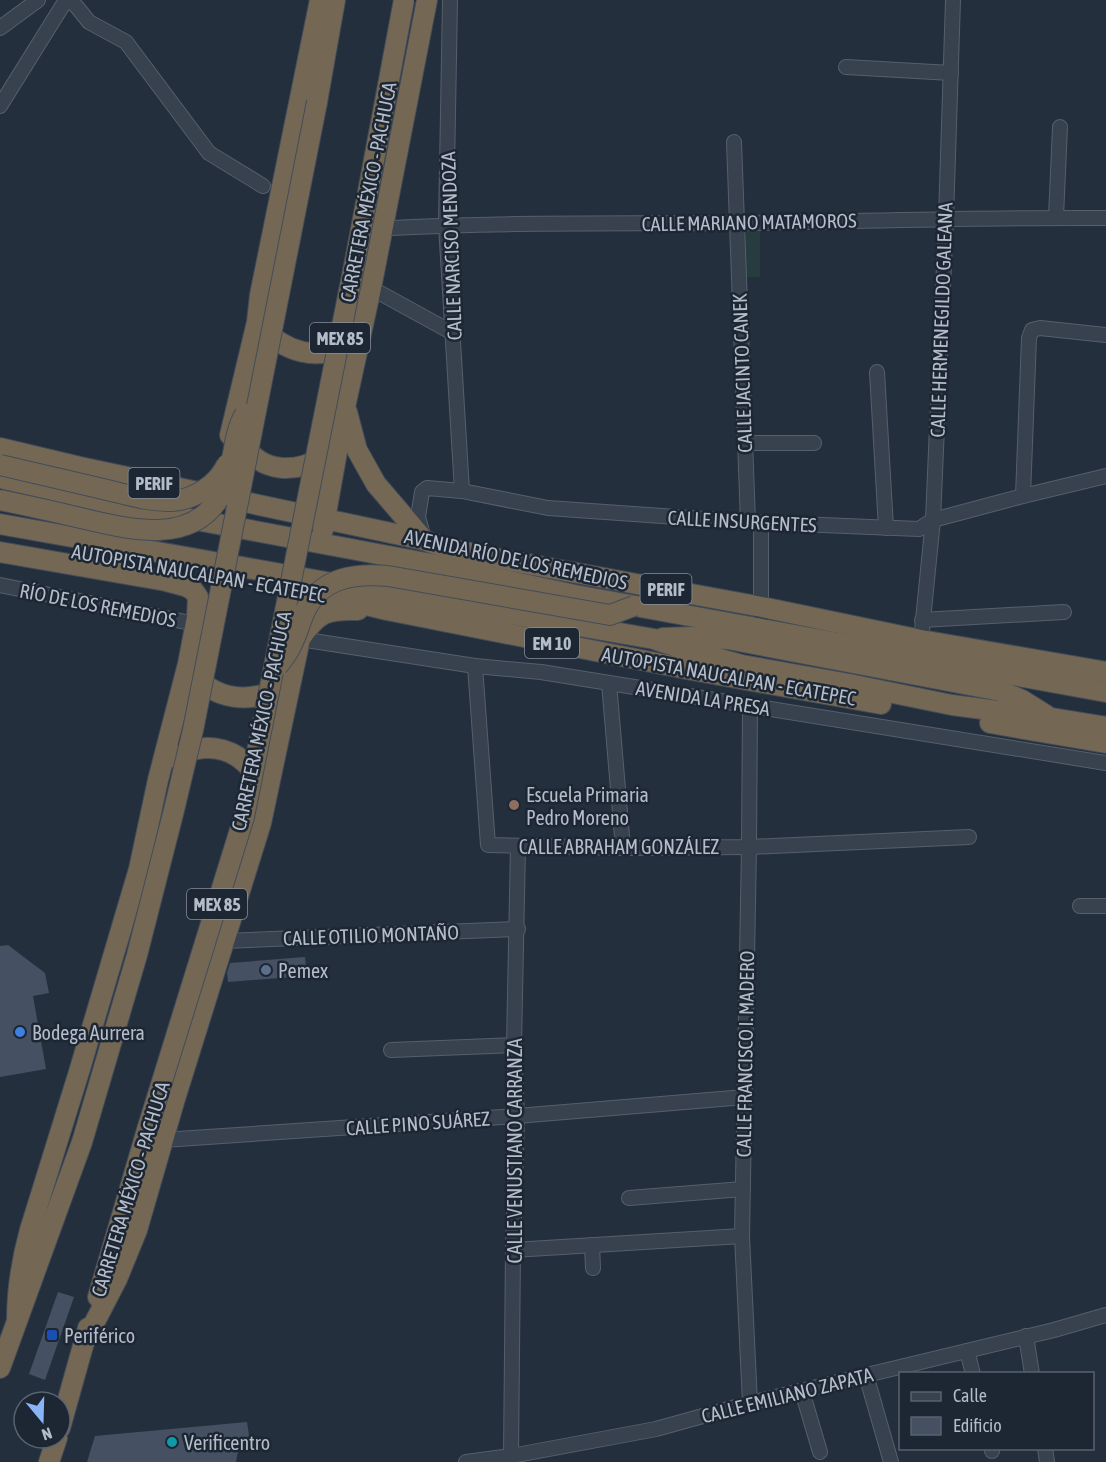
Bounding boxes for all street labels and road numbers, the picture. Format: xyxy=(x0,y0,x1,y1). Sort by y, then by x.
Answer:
street label: CARRETERA MÉXICO - PACHUCA xyxy=(335,80,401,304)
street label: CALLE NARCISO MENDOZA xyxy=(436,151,466,341)
street label: CALLE HERMENEGILDO GALEANA xyxy=(925,202,957,438)
street label: CALLE MARIANO MATAMOROS xyxy=(641,209,857,235)
street label: CALLE JACINTO CANEK xyxy=(728,293,756,453)
road number: MEX 85 xyxy=(310,323,370,353)
road number: PERIF xyxy=(128,468,180,498)
street label: CALLE INSURGENTES xyxy=(667,506,817,536)
street label: AVENIDA RÍO DE LOS REMEDIOS xyxy=(402,524,630,594)
street label: AUTOPISTA NAUCALPAN - ECATEPEC xyxy=(70,539,328,607)
road number: PERIF xyxy=(640,574,692,604)
street label: RÍO DE LOS REMEDIOS xyxy=(18,579,178,631)
street label: CARRETERA MÉXICO - PACHUCA xyxy=(226,609,296,833)
road number: EM 10 xyxy=(525,628,579,658)
street label: AUTOPISTA NAUCALPAN - ECATEPEC xyxy=(600,642,858,710)
street label: AVENIDA LA PRESA xyxy=(634,676,772,720)
street label: CALLE ABRAHAM GONZÁLEZ xyxy=(519,835,719,858)
road number: MEX 85 xyxy=(187,889,247,919)
street label: CALLE OTILIO MONTAÑO xyxy=(283,920,459,950)
street label: CALLE FRANCISCO I. MADERO xyxy=(732,951,758,1157)
street label: CALLE VENUSTIANO CARRANZA xyxy=(503,1038,526,1263)
street label: CARRETERA MÉXICO - PACHUCA xyxy=(86,1078,174,1299)
street label: CALLE PINO SUÁREZ xyxy=(345,1106,491,1140)
street label: CALLE EMILIANO ZAPATA xyxy=(699,1363,875,1427)

